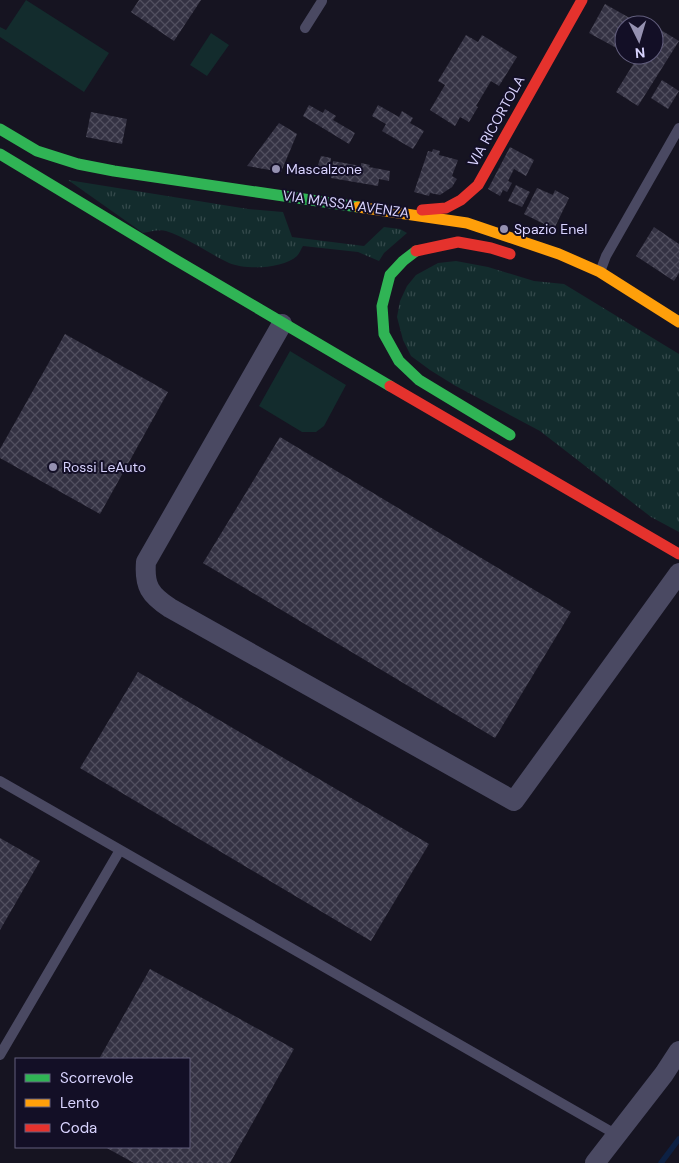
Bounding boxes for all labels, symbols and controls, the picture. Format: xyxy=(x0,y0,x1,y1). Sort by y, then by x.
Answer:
north arrow xyxy=(614,15,664,65)
text: N xyxy=(634,44,646,62)
street label: VIA RICORTOLA xyxy=(464,72,528,170)
place label: Mascalzone xyxy=(286,160,362,178)
marker: Mascalzone xyxy=(270,163,282,175)
street label: VIA MASSA AVENZA xyxy=(281,186,411,222)
place label: Spazio Enel xyxy=(514,220,587,238)
marker: Spazio Enel xyxy=(498,223,510,235)
place label: Rossi LeAuto xyxy=(63,458,146,476)
marker: Rossi LeAuto xyxy=(47,461,59,473)
legend xyxy=(15,1058,190,1148)
text: Scorrevole xyxy=(60,1068,134,1088)
text: Lento xyxy=(60,1093,99,1113)
text: Coda xyxy=(60,1118,97,1138)

